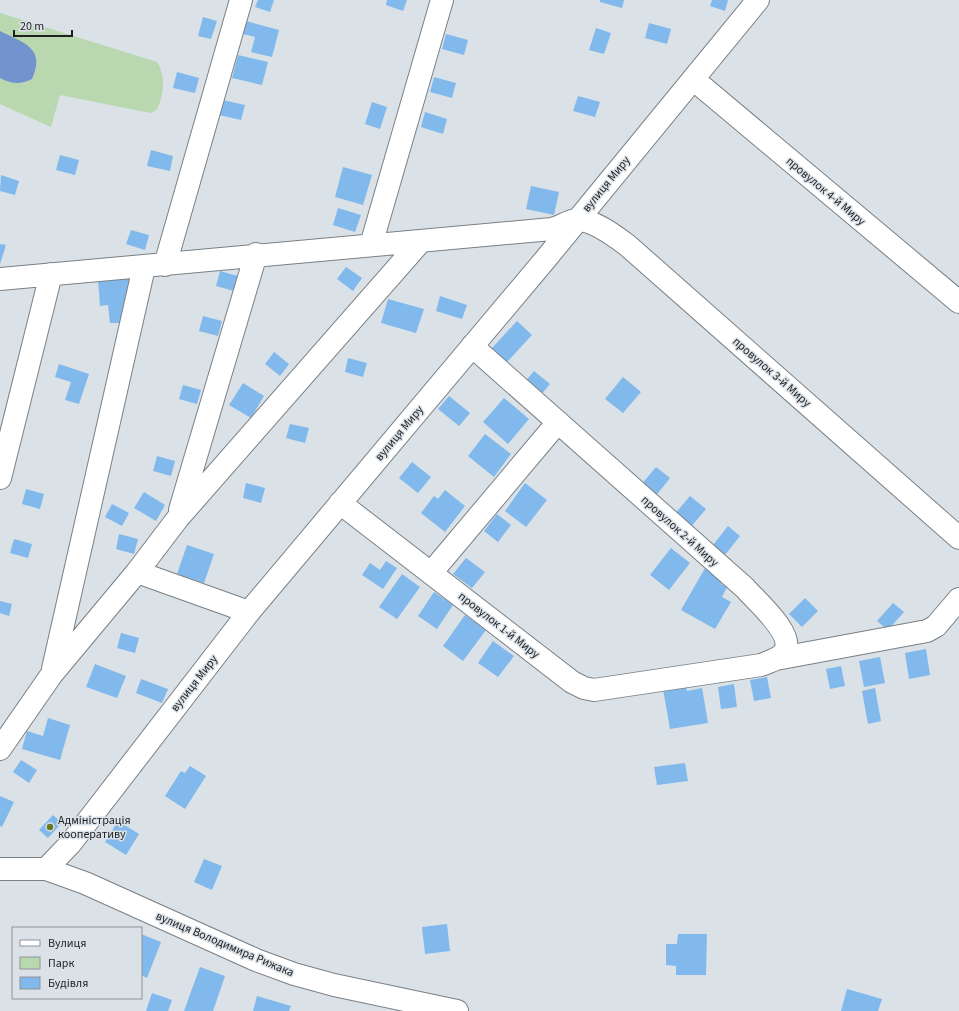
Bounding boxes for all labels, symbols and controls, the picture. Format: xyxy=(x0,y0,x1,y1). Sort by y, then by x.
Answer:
scale bar xyxy=(14,12,72,38)
text: 20 m xyxy=(20,18,44,35)
street label: вулиця Миру xyxy=(578,152,635,216)
street label: провулок 4-й Миру xyxy=(782,153,869,230)
street label: провулок 3-й Миру xyxy=(729,333,815,412)
street label: вулиця Миру xyxy=(371,402,428,465)
street label: провулок 2-й Миру xyxy=(637,492,723,571)
street label: провулок 1-й Миру xyxy=(454,588,543,663)
street label: вулиця Миру xyxy=(167,651,222,715)
place label: Адміністрація кооперативу xyxy=(58,812,131,843)
marker: Адміністрація кооперативу xyxy=(45,822,55,832)
street label: вулиця Володимира Рижака xyxy=(153,908,297,981)
legend xyxy=(12,927,142,999)
text: Вулиця xyxy=(48,935,86,952)
text: Парк xyxy=(48,955,74,972)
text: Будівля xyxy=(48,975,88,992)

